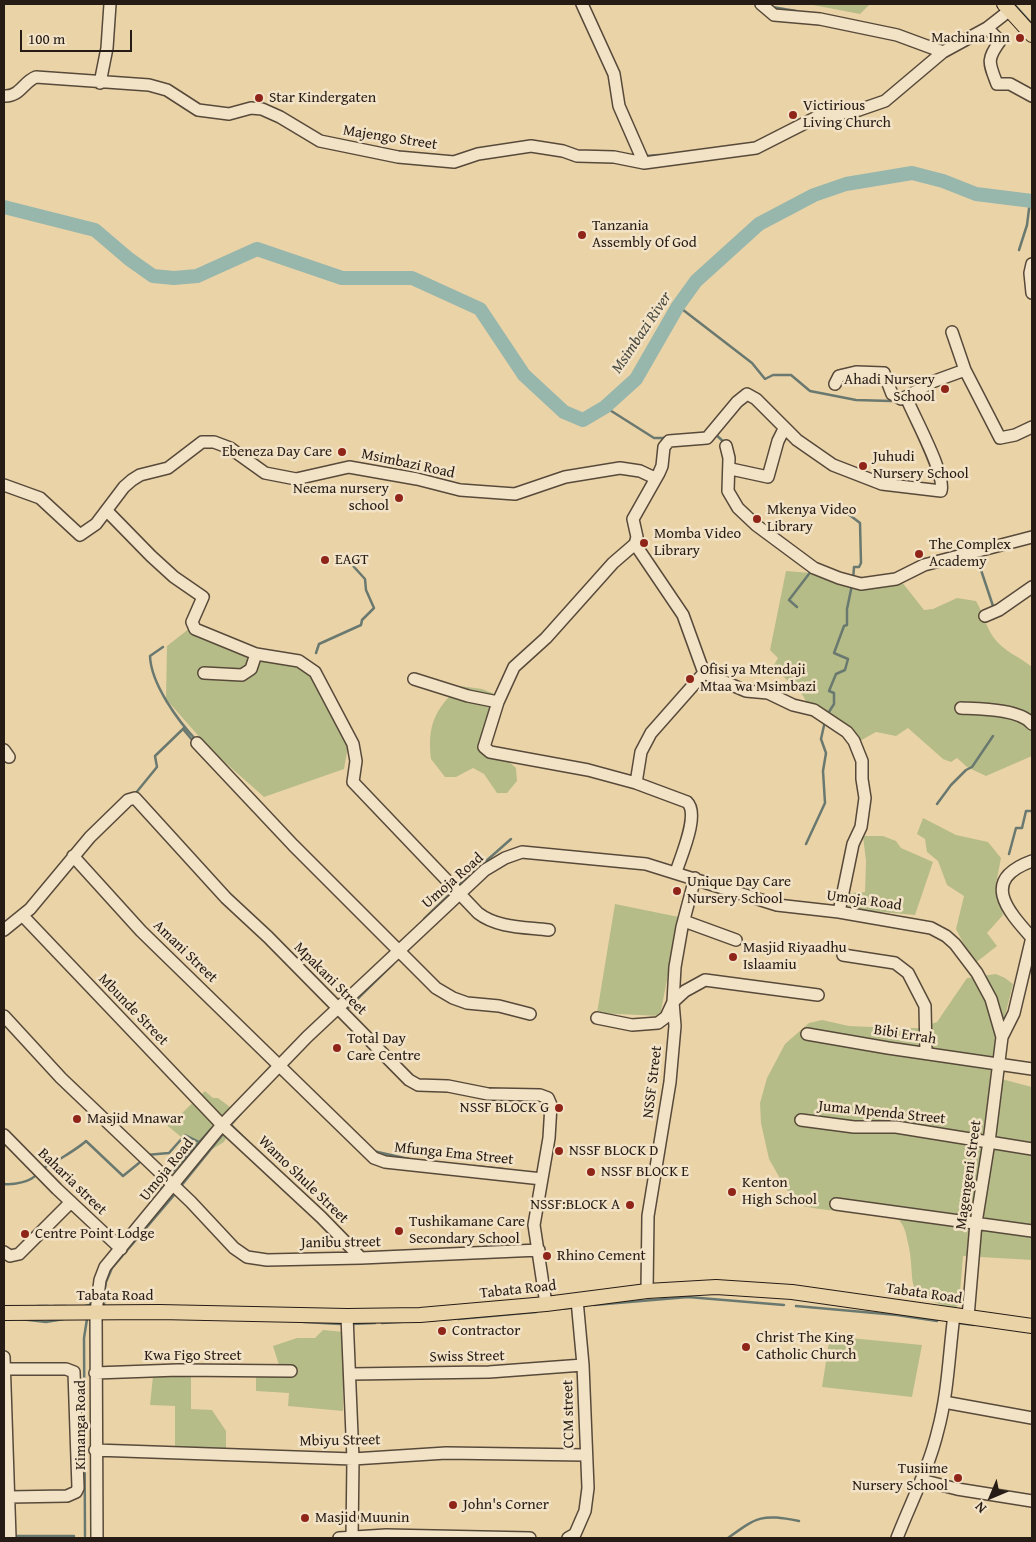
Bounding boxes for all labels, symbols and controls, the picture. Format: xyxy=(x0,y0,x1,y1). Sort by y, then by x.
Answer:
scale bar xyxy=(22,20,135,52)
text: 100 m xyxy=(28,28,65,49)
place label: Machina Inn xyxy=(931,29,1010,47)
marker: Machina Inn xyxy=(1014,32,1026,44)
place label: Star Kindergaten xyxy=(269,89,376,107)
marker: Star Kindergaten xyxy=(253,92,265,104)
place label: Victirious Living Church xyxy=(803,97,891,132)
marker: Victirious Living Church xyxy=(787,109,799,121)
street label: Majengo Street xyxy=(342,122,438,154)
place label: Tanzania Assembly Of God xyxy=(592,217,697,252)
marker: Tanzania Assembly Of God xyxy=(576,229,588,241)
water label: Msimbazi River xyxy=(608,289,676,377)
place label: Ahadi Nursery School xyxy=(844,371,935,406)
marker: Ahadi Nursery School xyxy=(939,383,951,395)
place label: Ebeneza Day Care xyxy=(222,443,332,461)
street label: Msimbazi Road xyxy=(360,445,456,483)
marker: Ebeneza Day Care xyxy=(336,446,348,458)
place label: Juhudi Nursery School xyxy=(873,448,969,483)
marker: Juhudi Nursery School xyxy=(857,460,869,472)
place label: Neema nursery school xyxy=(293,480,389,515)
marker: Neema nursery school xyxy=(393,492,405,504)
place label: Mkenya Video Library xyxy=(767,501,856,536)
marker: Mkenya Video Library xyxy=(751,513,763,525)
place label: Momba Video Library xyxy=(654,525,741,560)
place label: The Complex Academy xyxy=(929,536,1011,571)
marker: Momba Video Library xyxy=(638,537,650,549)
marker: The Complex Academy xyxy=(913,548,925,560)
place label: EAGT xyxy=(335,551,369,569)
marker: EAGT xyxy=(319,554,331,566)
place label: Ofisi ya Mtendaji Mtaa wa Msimbazi xyxy=(700,661,816,696)
marker: Ofisi ya Mtendaji Mtaa wa Msimbazi xyxy=(684,673,696,685)
street label: Umoja Road xyxy=(419,849,487,913)
place label: Unique Day Care Nursery School xyxy=(687,873,791,908)
marker: Unique Day Care Nursery School xyxy=(671,885,683,897)
street label: Umoja Road xyxy=(825,887,903,915)
street label: Amani Street xyxy=(149,917,221,987)
street label: Mpakani Street xyxy=(290,939,370,1019)
place label: Masjid Riyaadhu Islaamiu xyxy=(743,939,847,974)
marker: Masjid Riyaadhu Islaamiu xyxy=(727,951,739,963)
street label: Mbunde Street xyxy=(94,970,172,1050)
street label: Bibi Errah xyxy=(872,1021,938,1049)
place label: Total Day Care Centre xyxy=(347,1030,420,1065)
marker: Total Day Care Centre xyxy=(331,1042,343,1054)
street label: NSSF Street xyxy=(640,1045,666,1119)
street label: Juma Mpenda Street xyxy=(818,1097,946,1129)
place label: NSSF BLOCK G xyxy=(460,1099,549,1117)
marker: NSSF BLOCK G xyxy=(553,1102,565,1114)
place label: Masjid Mnawar xyxy=(87,1110,183,1128)
marker: Masjid Mnawar xyxy=(71,1113,83,1125)
street label: Magengeni Street xyxy=(952,1119,986,1231)
street label: Wamo Shule Street xyxy=(254,1132,352,1228)
street label: Umoja Road xyxy=(136,1135,198,1205)
street label: Mfunga Ema Street xyxy=(394,1139,514,1169)
place label: NSSF BLOCK D xyxy=(569,1142,658,1160)
street label: Baharia street xyxy=(34,1145,110,1219)
marker: NSSF BLOCK D xyxy=(553,1145,565,1157)
place label: NSSF BLOCK E xyxy=(601,1163,689,1181)
marker: NSSF BLOCK E xyxy=(585,1166,597,1178)
place label: Kenton High School xyxy=(742,1174,817,1209)
marker: Kenton High School xyxy=(726,1186,738,1198)
place label: NSSF:BLOCK A xyxy=(530,1196,620,1214)
marker: NSSF:BLOCK A xyxy=(624,1199,636,1211)
place label: Tushikamane Care Secondary School xyxy=(409,1213,525,1248)
place label: Centre Point Lodge xyxy=(35,1225,155,1243)
marker: Tushikamane Care Secondary School xyxy=(393,1225,405,1237)
marker: Centre Point Lodge xyxy=(19,1228,31,1240)
street label: Janibu street xyxy=(301,1233,381,1253)
place label: Rhino Cement xyxy=(557,1247,646,1265)
marker: Rhino Cement xyxy=(541,1250,553,1262)
street label: Tabata Road xyxy=(479,1277,557,1303)
street label: Tabata Road xyxy=(885,1280,963,1308)
street label: Tabata Road xyxy=(77,1287,153,1305)
place label: Contractor xyxy=(452,1322,520,1340)
marker: Contractor xyxy=(436,1325,448,1337)
place label: Christ The King Catholic Church xyxy=(756,1329,856,1364)
marker: Christ The King Catholic Church xyxy=(740,1341,752,1353)
street label: Kwa Figo Street xyxy=(144,1347,242,1365)
street label: Swiss Street xyxy=(429,1347,505,1367)
street label: Kimanga Road xyxy=(72,1380,90,1470)
street label: CCM street xyxy=(559,1380,579,1448)
street label: Mbiyu Street xyxy=(299,1431,381,1451)
place label: Tusiime Nursery School xyxy=(852,1460,948,1495)
marker: Tusiime Nursery School xyxy=(952,1472,964,1484)
north arrow xyxy=(966,1472,1016,1522)
place label: John's Corner xyxy=(463,1496,549,1514)
text: N xyxy=(970,1497,991,1518)
marker: John's Corner xyxy=(447,1499,459,1511)
place label: Masjid Muunin xyxy=(315,1509,409,1527)
marker: Masjid Muunin xyxy=(299,1512,311,1524)

